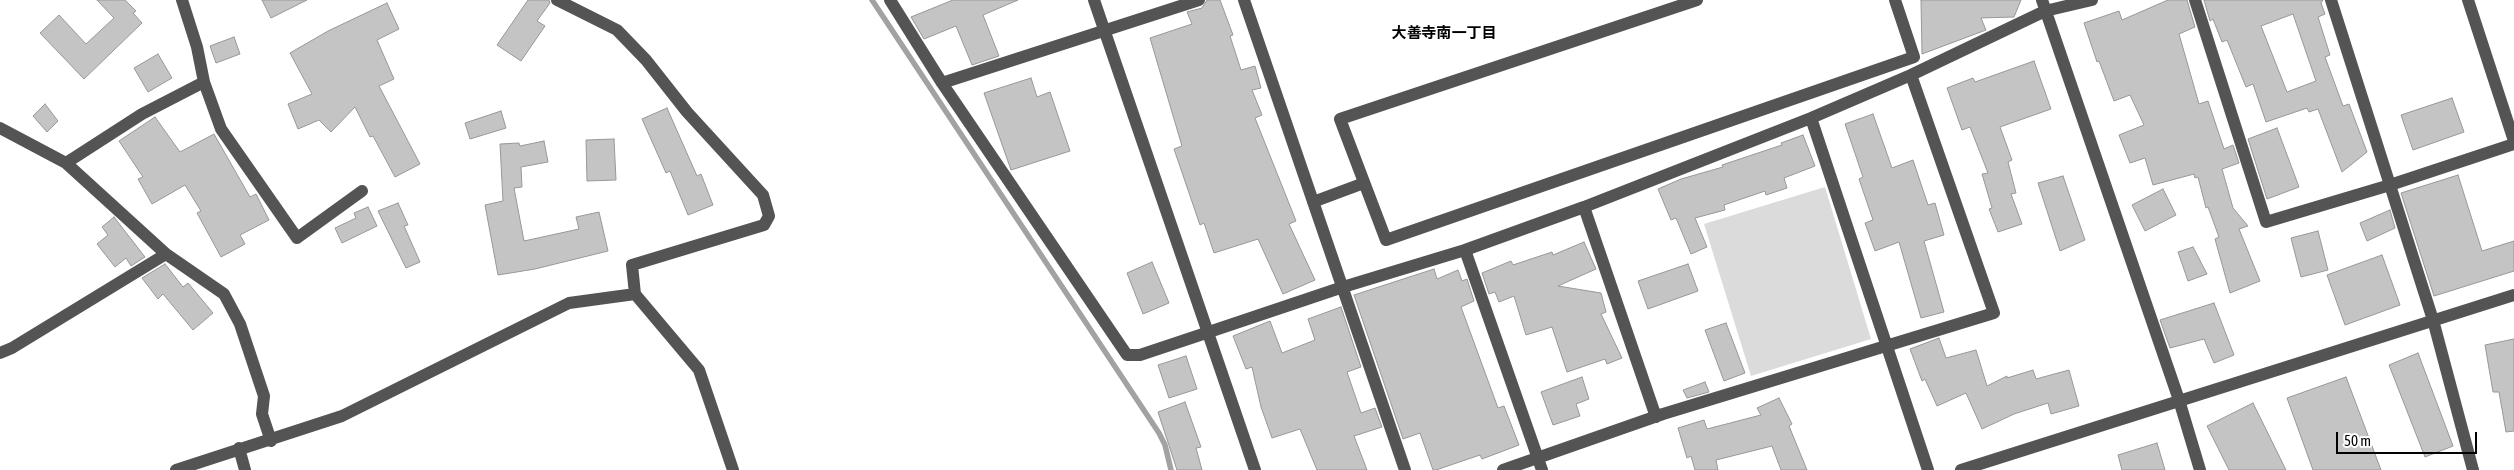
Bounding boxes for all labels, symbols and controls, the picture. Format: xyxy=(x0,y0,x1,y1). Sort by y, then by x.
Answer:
district label: 大善寺南一丁目 xyxy=(1392,24,1496,42)
scale bar xyxy=(2339,422,2480,454)
text: 50 m xyxy=(2344,432,2371,449)

